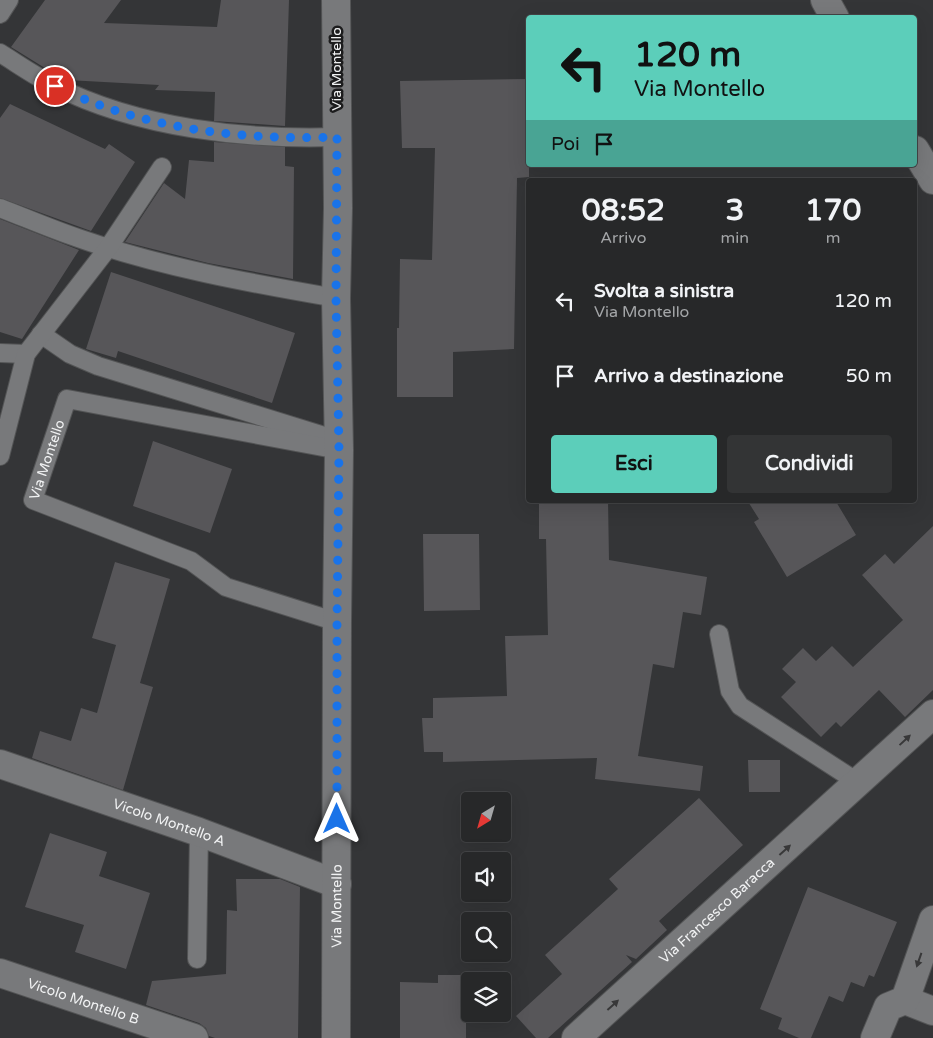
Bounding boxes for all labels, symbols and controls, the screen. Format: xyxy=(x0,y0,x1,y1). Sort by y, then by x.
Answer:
street label: Via Montello xyxy=(328,27,345,111)
text: 120 m xyxy=(634,34,741,76)
icon: left xyxy=(551,35,616,100)
pin xyxy=(34,65,76,107)
icon: arrive xyxy=(41,72,69,100)
text: Via Montello xyxy=(634,76,765,102)
icon: arrive xyxy=(590,130,618,158)
text: Poi xyxy=(551,133,580,155)
text: 08:52 xyxy=(582,192,665,229)
text: 3 xyxy=(725,192,744,229)
text: 170 xyxy=(805,192,861,229)
text: Arrivo xyxy=(600,228,646,248)
text: min xyxy=(721,228,749,248)
text: m xyxy=(826,228,840,248)
text: Svolta a sinistra xyxy=(594,280,734,302)
icon: left xyxy=(551,287,579,315)
text: 120 m xyxy=(834,290,892,312)
text: Via Montello xyxy=(594,302,689,322)
icon: arrive xyxy=(551,362,579,390)
text: Arrivo a destinazione xyxy=(594,365,784,387)
text: 50 m xyxy=(846,365,892,387)
street label: Via Montello xyxy=(26,417,68,502)
button: Esci xyxy=(551,435,717,493)
button: Condividi xyxy=(727,435,892,493)
one-way arrow xyxy=(899,734,911,746)
position arrow xyxy=(310,792,362,844)
north arrow xyxy=(461,792,511,842)
map controls xyxy=(461,792,511,1022)
street label: Vicolo Montello A xyxy=(111,795,228,850)
one-way arrow xyxy=(779,844,792,855)
button: sound xyxy=(461,852,511,902)
street label: Via Francesco Baracca xyxy=(656,854,778,967)
street label: Via Montello xyxy=(328,864,345,948)
button: search xyxy=(461,912,511,962)
one-way arrow xyxy=(915,953,923,968)
button: layers xyxy=(461,972,511,1022)
street label: Vicolo Montello B xyxy=(25,975,141,1028)
one-way arrow xyxy=(606,999,618,1011)

